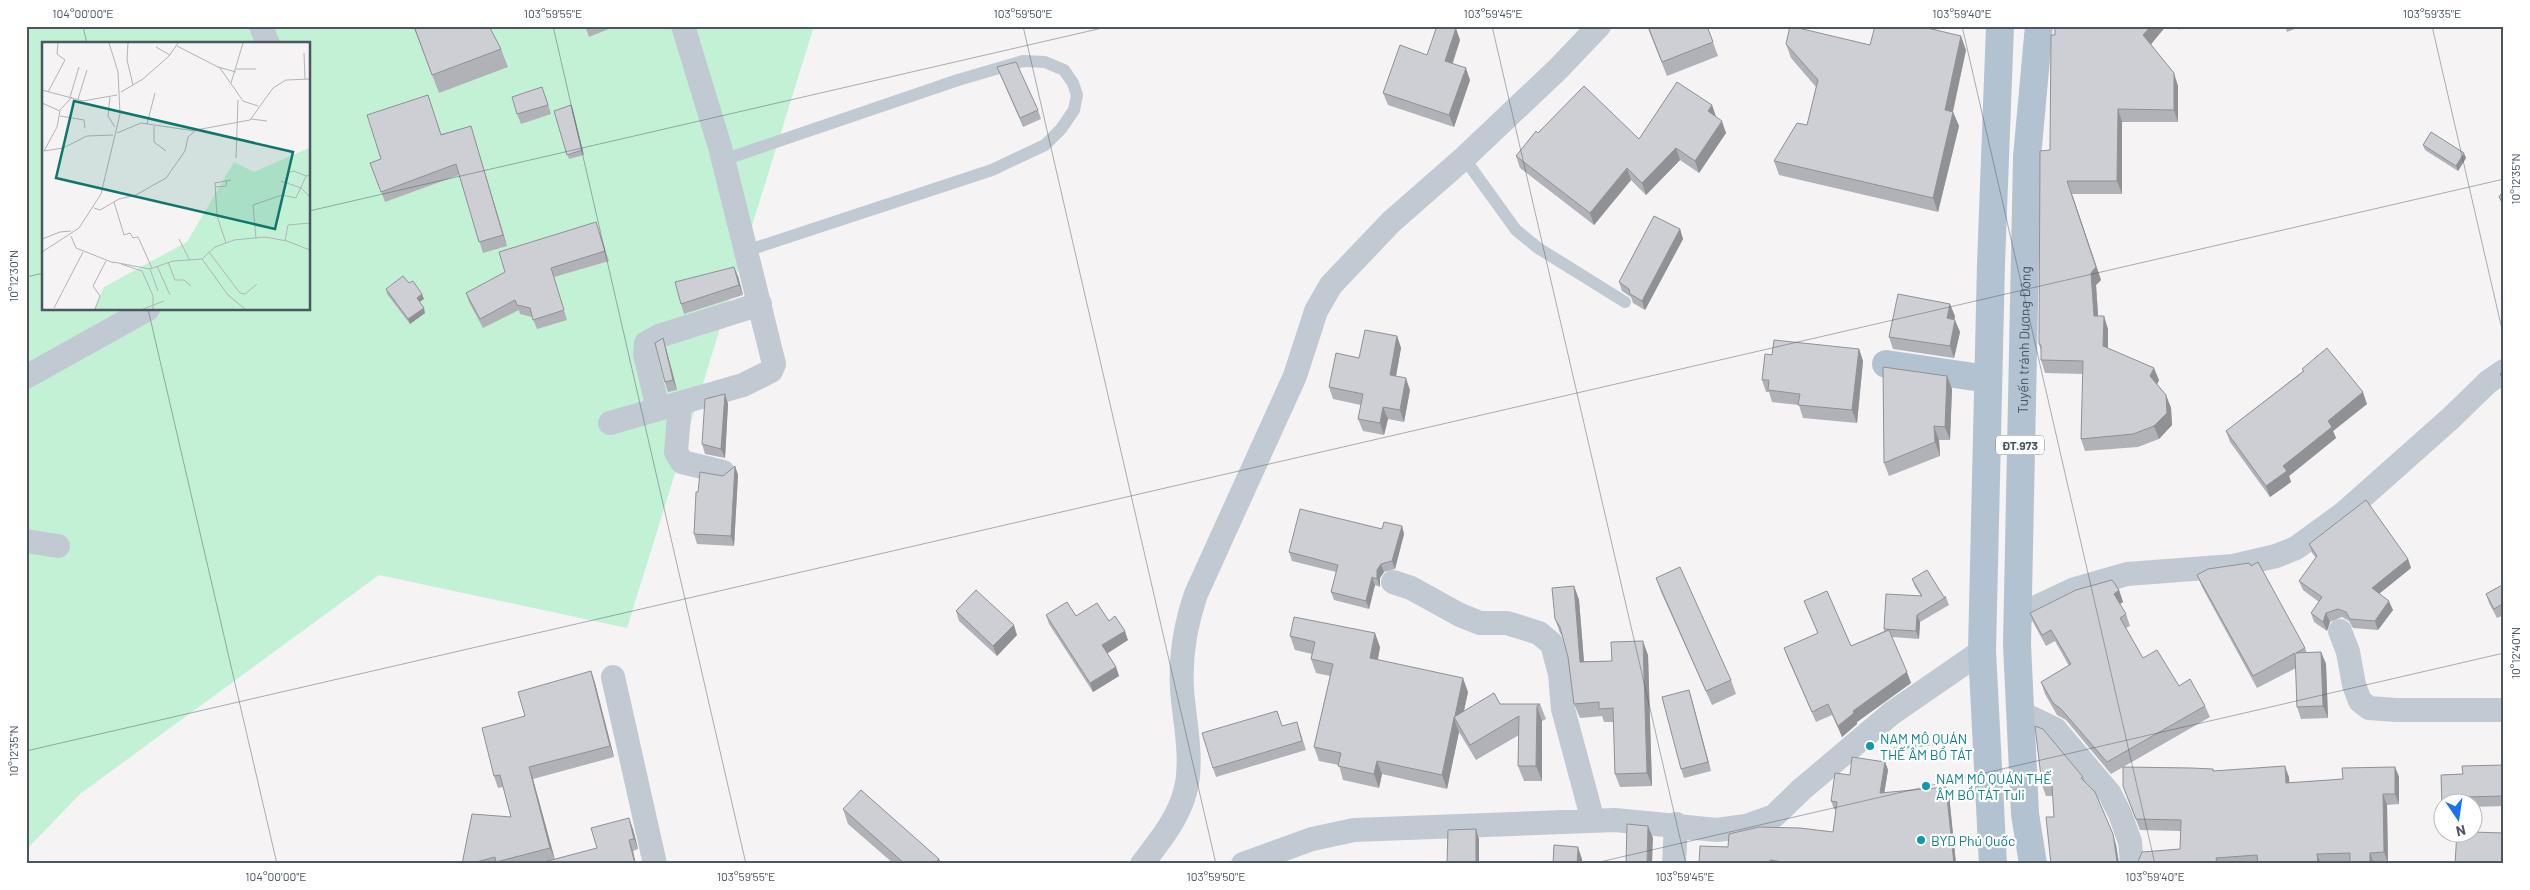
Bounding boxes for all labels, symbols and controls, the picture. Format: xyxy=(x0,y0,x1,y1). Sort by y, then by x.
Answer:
text: 104°00'00"E xyxy=(52,6,114,20)
text: 103°59'55"E xyxy=(524,6,582,20)
text: 103°59'50"E xyxy=(993,6,1053,20)
text: 103°59'45"E xyxy=(1464,6,1522,20)
text: 103°59'40"E xyxy=(1932,6,1992,20)
text: 103°59'35"E xyxy=(2403,6,2461,20)
inset map xyxy=(42,42,310,310)
text: 10°12'35"N xyxy=(2508,153,2522,205)
text: 10°12'30"N xyxy=(6,250,20,302)
street label: Tuyến tránh Dương Đông xyxy=(2013,266,2033,414)
road number: ĐT.973 xyxy=(1996,436,2044,454)
text: 10°12'40"N xyxy=(2508,627,2522,679)
text: 10°12'35"N xyxy=(6,725,20,777)
place label: NAM MÔ QUÁN THẾ ÂM BỒ TÁT xyxy=(1880,730,1973,763)
marker: NAM MÔ QUÁN THẾ ÂM BỒ TÁT xyxy=(1864,740,1876,752)
place label: NAM MÔ QUÁN THẾ ÂM BỒ TÁT Tuli xyxy=(1936,770,2052,803)
marker: NAM MÔ QUÁN THẾ ÂM BỒ TÁT Tuli xyxy=(1920,780,1932,792)
north arrow xyxy=(2432,792,2482,842)
text: N xyxy=(2455,822,2467,840)
place label: BYD Phú Quốc xyxy=(1931,832,2015,849)
marker: BYD Phú Quốc xyxy=(1915,834,1927,846)
text: 104°00'00"E xyxy=(245,869,307,883)
text: 103°59'55"E xyxy=(717,869,775,883)
text: 103°59'50"E xyxy=(1186,869,1246,883)
text: 103°59'45"E xyxy=(1656,869,1714,883)
text: 103°59'40"E xyxy=(2125,869,2185,883)

